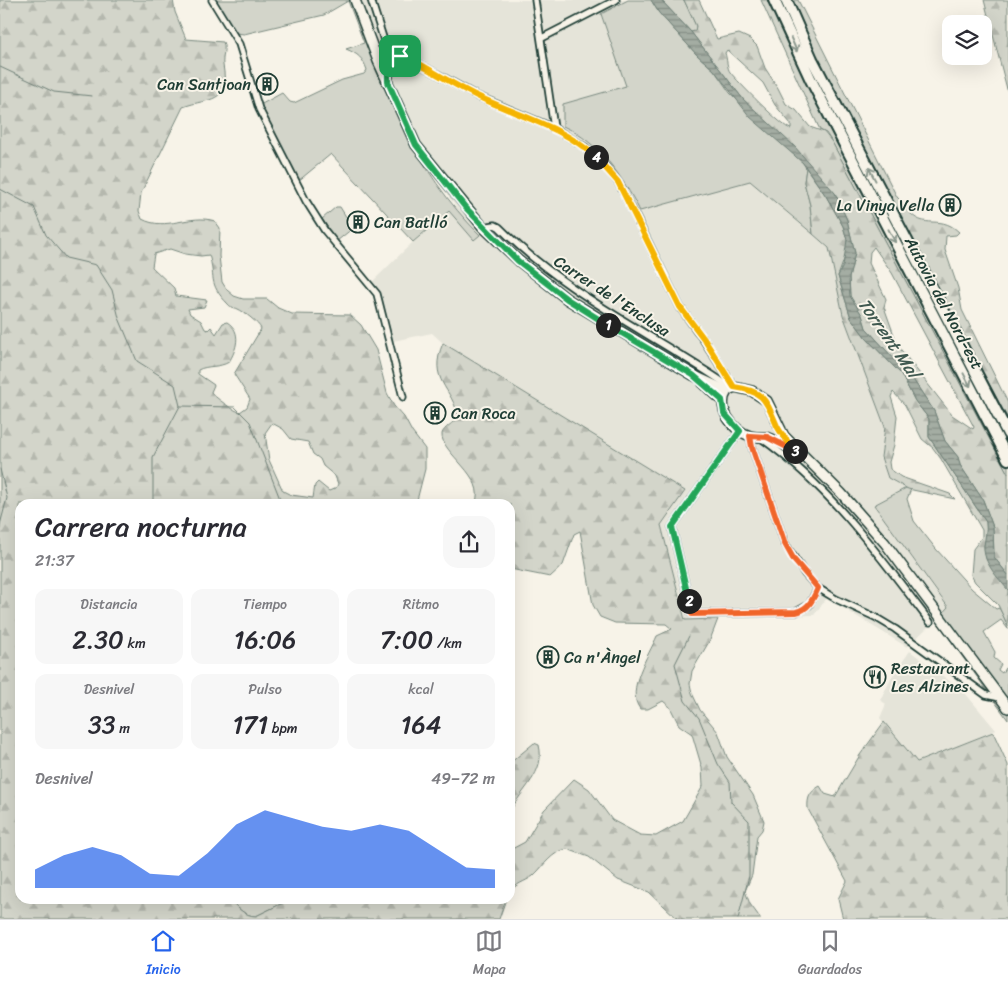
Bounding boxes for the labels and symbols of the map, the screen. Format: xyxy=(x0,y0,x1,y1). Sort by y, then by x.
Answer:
pin xyxy=(379,35,421,77)
one-way arrow xyxy=(789,37,799,52)
place label: Can Santjoan xyxy=(157,70,251,99)
building icon: Can Santjoan xyxy=(255,72,279,96)
pin: 4 xyxy=(584,144,608,170)
one-way arrow xyxy=(867,167,876,182)
place label: La Vinya Vella xyxy=(836,191,935,220)
building icon: La Vinya Vella xyxy=(938,193,962,217)
place label: Can Batlló xyxy=(374,208,448,237)
building icon: Can Batlló xyxy=(346,210,370,234)
one-way arrow xyxy=(888,228,897,243)
street label: Autovia del Nord-est xyxy=(896,230,991,375)
street label: Carrer de l'Enclusa xyxy=(548,247,677,345)
water label: Torrent Mal xyxy=(849,291,931,388)
pin: 1 xyxy=(596,312,620,338)
one-way arrow xyxy=(963,372,972,387)
place label: Can Roca xyxy=(451,399,516,428)
building icon: Can Roca xyxy=(423,401,447,425)
pin: 3 xyxy=(782,438,808,464)
pin: 2 xyxy=(676,588,702,614)
place label: Ca n'Àngel xyxy=(564,643,641,672)
building icon: Ca n'Àngel xyxy=(536,645,560,669)
place label: Restaurant Les Alzines xyxy=(891,654,970,701)
restaurant icon: Restaurant Les Alzines xyxy=(863,665,887,689)

